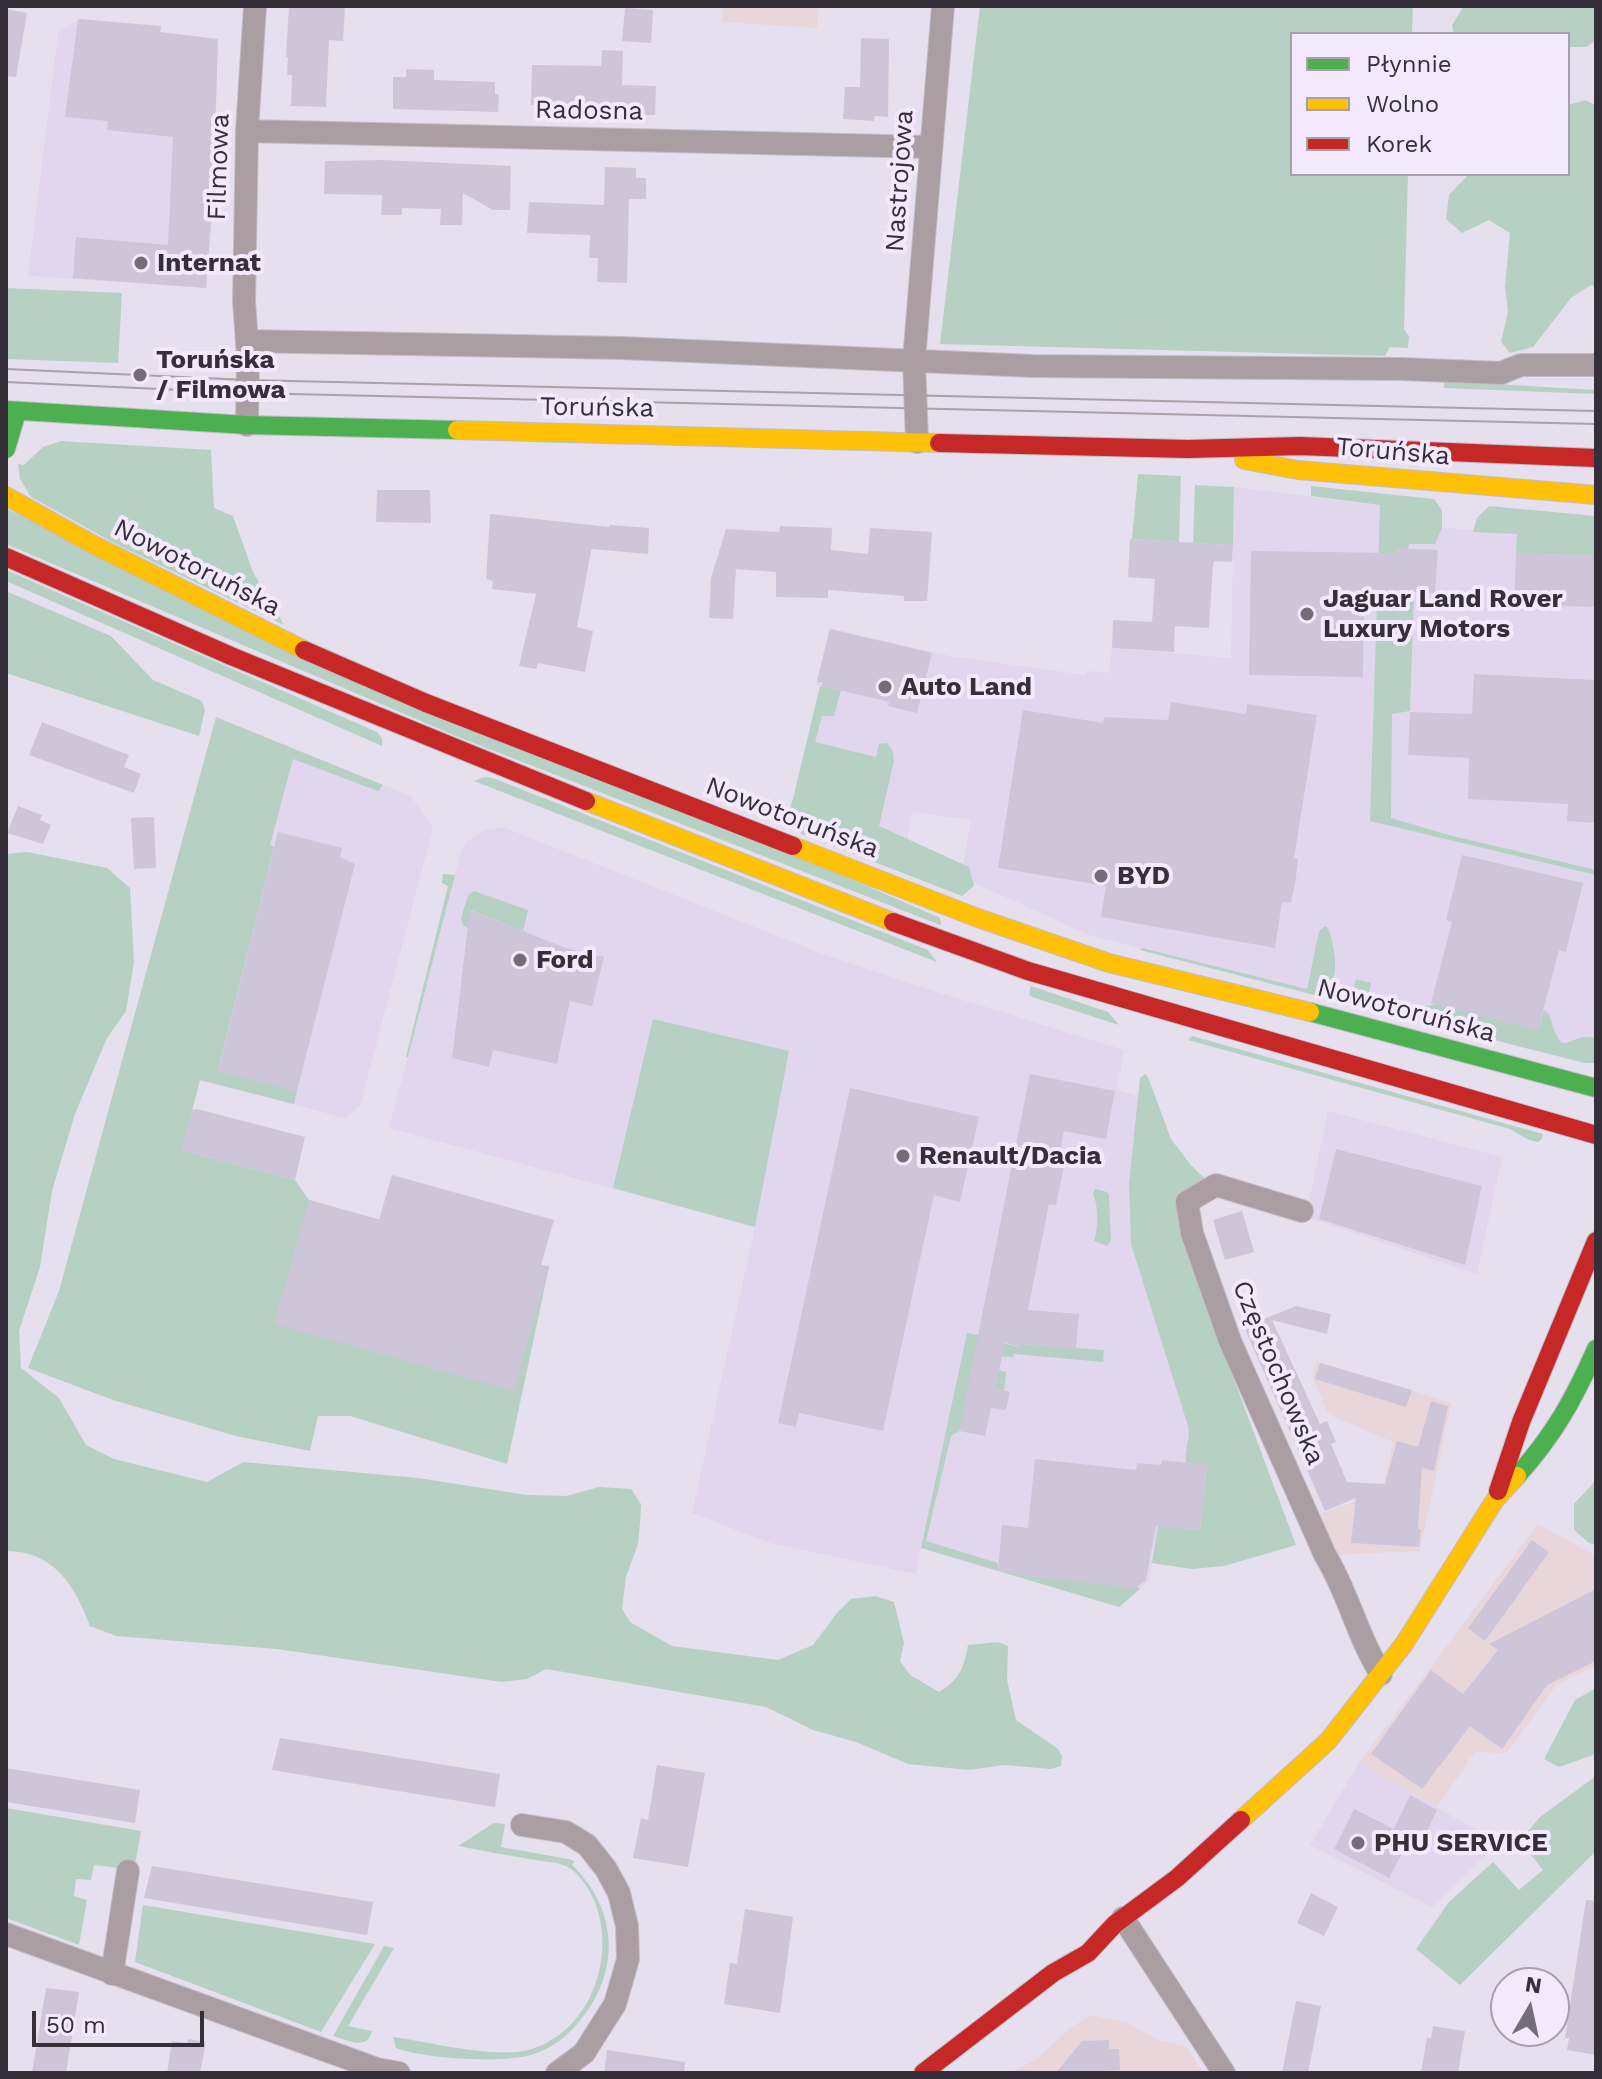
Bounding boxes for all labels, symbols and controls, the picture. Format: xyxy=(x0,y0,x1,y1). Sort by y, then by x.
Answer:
legend xyxy=(1290,32,1570,176)
text: Płynnie xyxy=(1366,50,1452,78)
text: Wolno xyxy=(1366,90,1439,118)
street label: Radosna xyxy=(535,94,643,128)
street label: Nastrojowa xyxy=(879,109,921,253)
street label: Filmowa xyxy=(202,113,236,221)
text: Korek xyxy=(1366,130,1432,158)
place label: Internat xyxy=(157,247,261,279)
marker: Internat xyxy=(132,254,150,272)
place label: Toruńska / Filmowa xyxy=(156,344,286,406)
marker: Toruńska / Filmowa xyxy=(131,366,149,384)
street label: Toruńska xyxy=(540,391,654,425)
street label: Toruńska xyxy=(1335,431,1451,473)
street label: Nowotoruńska xyxy=(108,513,286,623)
place label: Jaguar Land Rover Luxury Motors xyxy=(1323,583,1563,644)
marker: Jaguar Land Rover Luxury Motors xyxy=(1298,605,1316,623)
place label: Auto Land xyxy=(901,671,1032,703)
marker: Auto Land xyxy=(876,678,894,696)
street label: Nowotoruńska xyxy=(701,771,883,865)
place label: BYD xyxy=(1117,860,1170,892)
marker: BYD xyxy=(1092,867,1110,885)
place label: Ford xyxy=(536,944,594,976)
marker: Ford xyxy=(511,951,529,969)
street label: Nowotoruńska xyxy=(1314,972,1498,1050)
place label: Renault/Dacia xyxy=(919,1140,1102,1172)
marker: Renault/Dacia xyxy=(894,1147,912,1165)
street label: Częstochowska xyxy=(1225,1276,1331,1470)
place label: PHU SERVICE xyxy=(1374,1827,1548,1859)
marker: PHU SERVICE xyxy=(1349,1834,1367,1852)
north arrow xyxy=(1490,1967,1570,2047)
text: N xyxy=(1524,1971,1544,1998)
scale bar xyxy=(36,1995,208,2045)
text: 50 m xyxy=(46,2011,106,2039)

